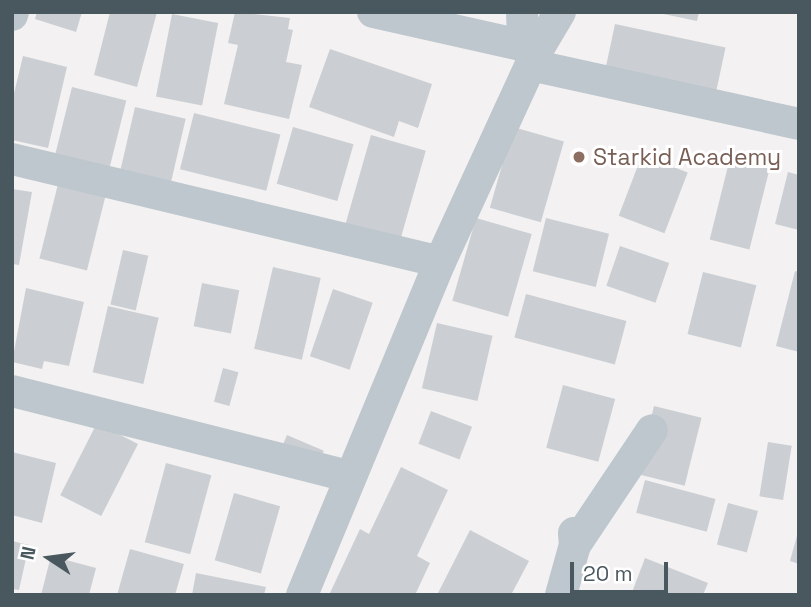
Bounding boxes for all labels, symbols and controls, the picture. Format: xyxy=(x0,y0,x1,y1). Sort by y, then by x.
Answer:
place label: Starkid Academy xyxy=(593,143,781,171)
marker: Starkid Academy xyxy=(571,149,587,165)
north arrow xyxy=(14,523,84,593)
text: N xyxy=(14,544,42,562)
scale bar xyxy=(573,548,671,592)
text: 20 m xyxy=(583,560,633,587)

